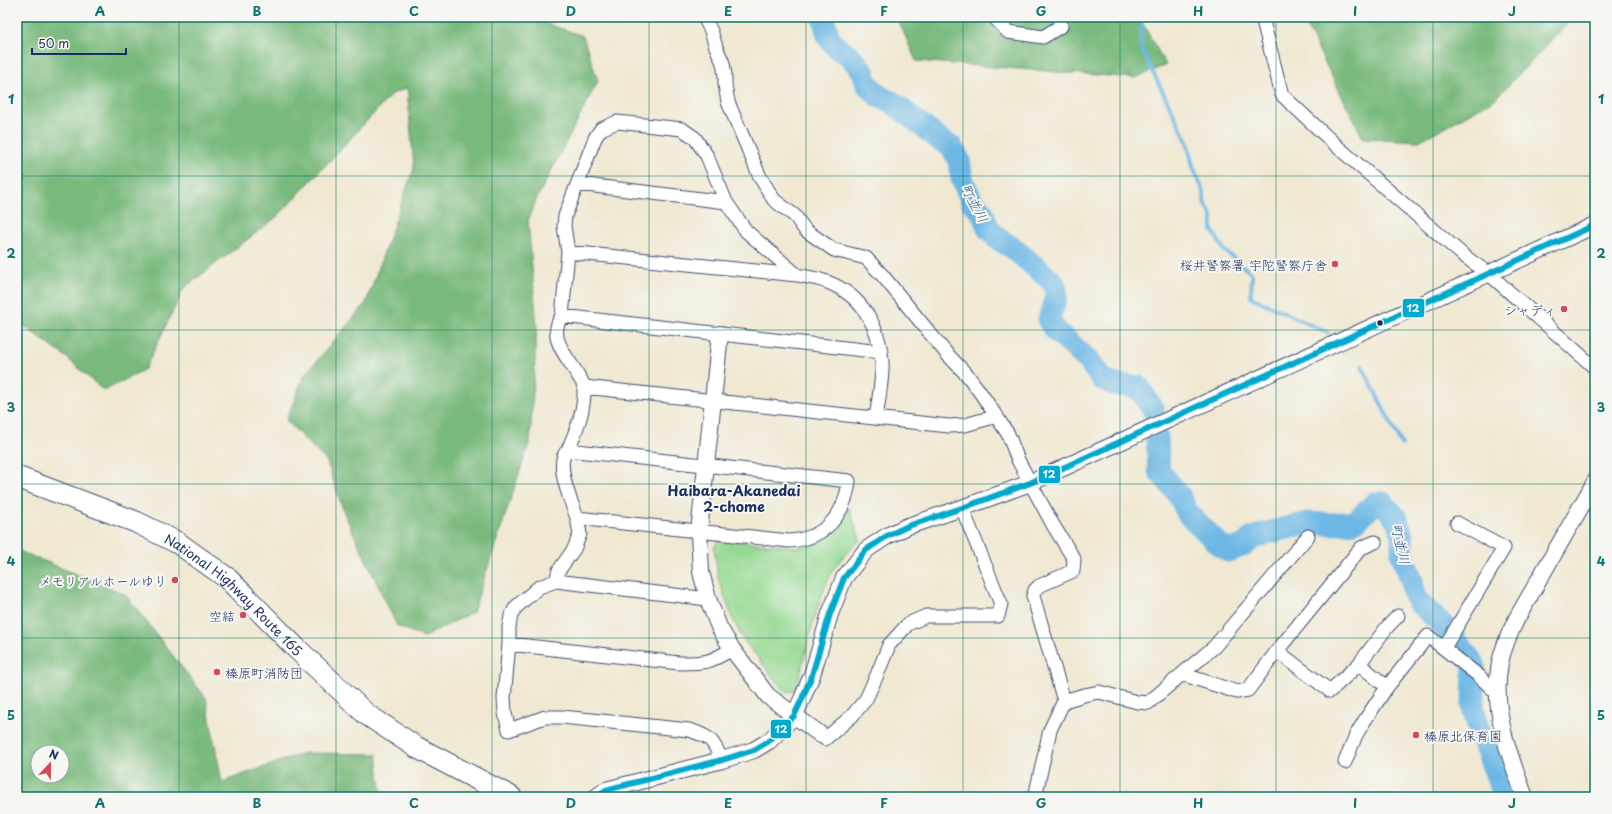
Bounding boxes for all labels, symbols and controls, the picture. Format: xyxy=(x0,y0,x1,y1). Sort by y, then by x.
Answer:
text: A xyxy=(95,1,105,20)
text: B xyxy=(253,1,262,20)
text: C xyxy=(409,1,419,20)
text: D xyxy=(566,1,576,20)
text: E xyxy=(724,1,732,20)
text: F xyxy=(880,1,888,20)
text: G xyxy=(1036,1,1046,20)
text: H xyxy=(1193,1,1203,20)
text: I xyxy=(1353,1,1357,20)
text: J xyxy=(1508,1,1516,20)
scale bar xyxy=(32,30,126,56)
text: 50 m xyxy=(38,34,69,52)
text: 1 xyxy=(8,89,14,108)
text: 1 xyxy=(1598,89,1604,108)
water label: 町並川 xyxy=(956,180,994,226)
text: 2 xyxy=(6,243,16,262)
text: 2 xyxy=(1596,243,1606,262)
place label: 桜井警察署 宇陀警察庁舎 xyxy=(1180,255,1327,274)
marker: 桜井警察署 宇陀警察庁舎 xyxy=(1330,259,1340,269)
line badge: 12 xyxy=(1402,298,1425,318)
text: 12 xyxy=(1407,299,1420,316)
place label: シャディ xyxy=(1504,300,1556,319)
marker: シャディ xyxy=(1559,304,1569,314)
unlabelled marker xyxy=(1375,318,1385,328)
text: 3 xyxy=(7,397,16,416)
text: 3 xyxy=(1597,397,1606,416)
line badge: 12 xyxy=(1038,465,1061,484)
text: 12 xyxy=(1043,465,1056,482)
district label: Haibara-Akanedai 2-chome xyxy=(668,480,800,517)
water label: 町並川 xyxy=(1386,521,1416,567)
street label: National Highway Route 165 xyxy=(162,528,307,659)
text: 4 xyxy=(7,551,16,570)
text: 4 xyxy=(1597,551,1606,570)
place label: メモリアルホールゆり xyxy=(39,571,167,590)
marker: メモリアルホールゆり xyxy=(170,575,180,585)
place label: 空結 xyxy=(209,606,235,625)
marker: 空結 xyxy=(238,610,248,620)
place label: 榛原町消防団 xyxy=(225,663,303,682)
marker: 榛原町消防団 xyxy=(212,667,222,677)
text: 5 xyxy=(7,705,15,724)
text: 5 xyxy=(1597,705,1605,724)
line badge: 12 xyxy=(770,719,792,739)
text: 12 xyxy=(775,720,788,737)
place label: 榛原北保育園 xyxy=(1424,726,1502,745)
marker: 榛原北保育園 xyxy=(1411,730,1421,740)
north arrow xyxy=(30,744,70,784)
text: N xyxy=(47,745,61,764)
text: A xyxy=(95,793,105,812)
text: B xyxy=(253,793,262,812)
text: C xyxy=(409,793,419,812)
text: D xyxy=(566,793,576,812)
text: E xyxy=(724,793,732,812)
text: F xyxy=(880,793,888,812)
text: G xyxy=(1036,793,1046,812)
text: H xyxy=(1193,793,1203,812)
text: I xyxy=(1353,793,1357,812)
text: J xyxy=(1508,793,1516,812)

